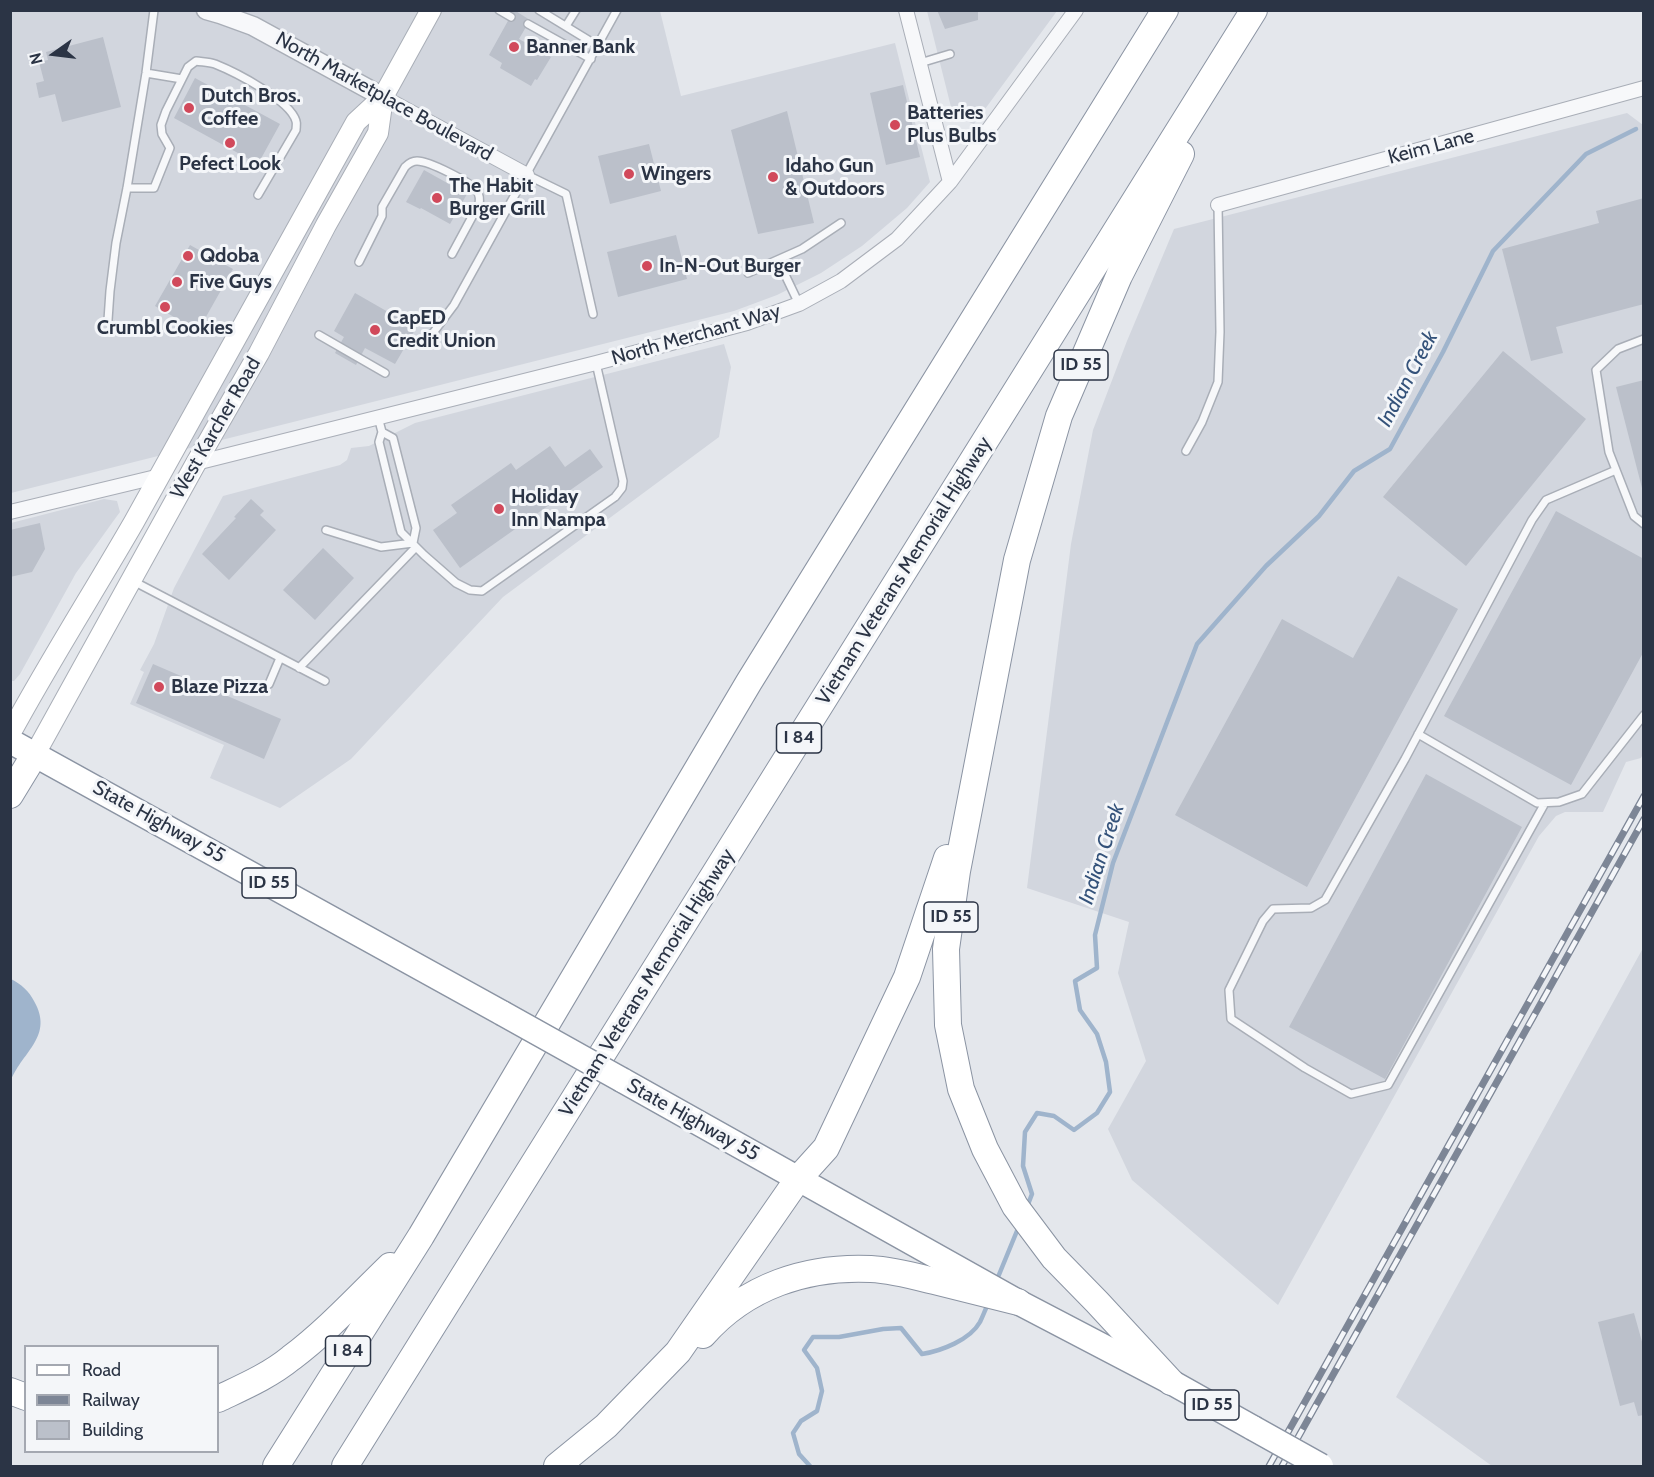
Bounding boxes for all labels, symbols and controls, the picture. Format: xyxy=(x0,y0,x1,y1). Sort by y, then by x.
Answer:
north arrow xyxy=(24,24,84,84)
street label: North Marketplace Boulevard xyxy=(271,27,497,167)
place label: Banner Bank xyxy=(526,35,635,59)
marker: Banner Bank xyxy=(507,40,521,54)
text: N xyxy=(25,51,47,66)
place label: Dutch Bros. Coffee xyxy=(201,84,301,131)
marker: Dutch Bros. Coffee xyxy=(182,101,196,115)
place label: Batteries Plus Bulbs xyxy=(907,101,997,148)
marker: Batteries Plus Bulbs xyxy=(888,118,902,132)
street label: Keim Lane xyxy=(1385,124,1477,170)
marker: Pefect Look xyxy=(223,136,237,150)
place label: Pefect Look xyxy=(179,152,281,176)
place label: Idaho Gun & Outdoors xyxy=(785,154,884,201)
place label: Wingers xyxy=(641,162,711,186)
marker: Wingers xyxy=(622,167,636,181)
marker: Idaho Gun & Outdoors xyxy=(766,170,780,184)
place label: The Habit Burger Grill xyxy=(449,174,545,221)
marker: The Habit Burger Grill xyxy=(430,191,444,205)
place label: Qdoba xyxy=(200,244,259,268)
marker: Qdoba xyxy=(181,249,195,263)
place label: In-N-Out Burger xyxy=(659,254,801,278)
marker: In-N-Out Burger xyxy=(640,259,654,273)
place label: Five Guys xyxy=(189,270,272,294)
marker: Five Guys xyxy=(170,275,184,289)
street label: North Merchant Way xyxy=(609,299,783,371)
marker: Crumbl Cookies xyxy=(158,300,172,314)
place label: CapED Credit Union xyxy=(387,306,496,353)
place label: Crumbl Cookies xyxy=(97,316,233,340)
marker: CapED Credit Union xyxy=(368,323,382,337)
water label: Indian Creek xyxy=(1372,327,1444,431)
road number: ID 55 xyxy=(1054,350,1108,380)
street label: West Karcher Road xyxy=(166,353,266,503)
street label: Vietnam Veterans Memorial Highway xyxy=(811,432,997,710)
place label: Holiday Inn Nampa xyxy=(511,485,606,532)
marker: Holiday Inn Nampa xyxy=(492,502,506,516)
place label: Blaze Pizza xyxy=(171,675,268,699)
marker: Blaze Pizza xyxy=(152,680,166,694)
road number: I 84 xyxy=(776,723,822,753)
street label: State Highway 55 xyxy=(89,776,229,868)
water label: Indian Creek xyxy=(1074,801,1130,907)
street label: Vietnam Veterans Memorial Highway xyxy=(554,844,740,1122)
road number: ID 55 xyxy=(242,868,296,898)
road number: ID 55 xyxy=(924,902,978,932)
street label: State Highway 55 xyxy=(623,1074,763,1166)
road number: I 84 xyxy=(326,1336,370,1366)
legend xyxy=(24,1345,219,1453)
text: Road xyxy=(82,1359,121,1381)
text: Railway xyxy=(82,1389,140,1411)
road number: ID 55 xyxy=(1185,1390,1239,1420)
text: Building xyxy=(82,1419,143,1441)

